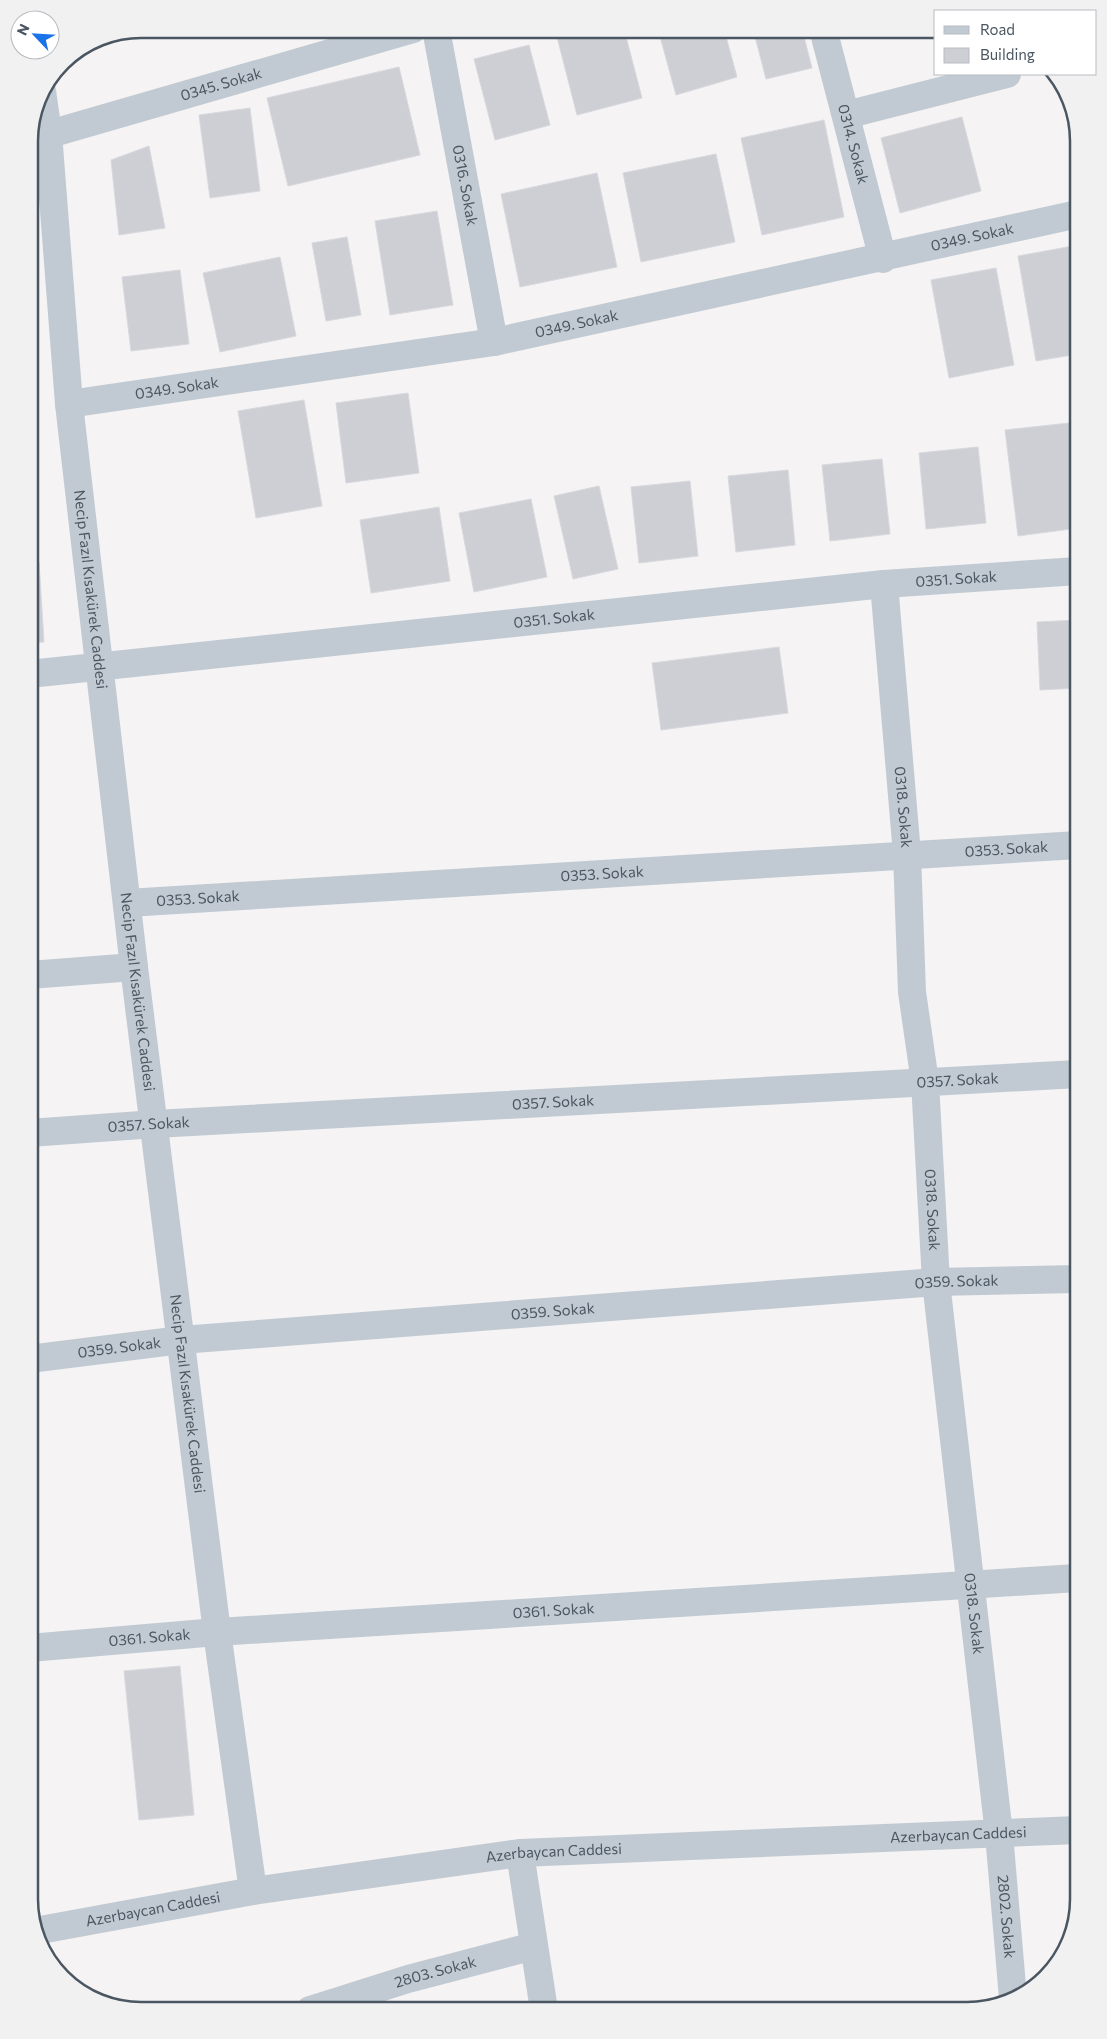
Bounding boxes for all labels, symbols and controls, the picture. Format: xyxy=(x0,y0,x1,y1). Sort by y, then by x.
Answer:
north arrow xyxy=(10,10,60,60)
legend xyxy=(934,10,1097,75)
text: Road xyxy=(980,20,1015,38)
text: N xyxy=(13,21,33,38)
text: Building xyxy=(980,45,1035,63)
street label: 0345. Sokak xyxy=(178,63,264,104)
street label: 0314. Sokak xyxy=(835,102,873,186)
street label: 0316. Sokak xyxy=(450,143,482,227)
street label: 0349. Sokak xyxy=(929,218,1015,254)
street label: 0349. Sokak xyxy=(533,305,620,341)
street label: 0349. Sokak xyxy=(134,372,220,402)
street label: Necip Fazıl Kısakürek Caddesi xyxy=(71,489,112,690)
street label: 0351. Sokak xyxy=(915,566,997,590)
street label: 0351. Sokak xyxy=(512,605,596,631)
street label: 0318. Sokak xyxy=(892,766,916,849)
street label: 0353. Sokak xyxy=(964,837,1049,860)
street label: 0353. Sokak xyxy=(560,861,644,885)
street label: 0353. Sokak xyxy=(156,886,240,909)
street label: Necip Fazıl Kısakürek Caddesi xyxy=(117,891,159,1092)
street label: 0357. Sokak xyxy=(916,1068,999,1091)
street label: 0357. Sokak xyxy=(512,1090,595,1113)
street label: 0357. Sokak xyxy=(107,1112,190,1135)
street label: 0318. Sokak xyxy=(922,1168,944,1251)
street label: 0359. Sokak xyxy=(914,1271,999,1292)
street label: Necip Fazıl Kısakürek Caddesi xyxy=(167,1293,210,1494)
street label: 0359. Sokak xyxy=(510,1298,595,1323)
street label: 0359. Sokak xyxy=(76,1333,162,1361)
street label: 0318. Sokak xyxy=(961,1572,988,1655)
street label: 0361. Sokak xyxy=(512,1598,595,1621)
street label: 0361. Sokak xyxy=(108,1624,191,1649)
street label: Azerbaycan Caddesi xyxy=(890,1822,1027,1846)
street label: Azerbaycan Caddesi xyxy=(484,1839,622,1866)
street label: 2802. Sokak xyxy=(995,1874,1020,1959)
street label: Azerbaycan Caddesi xyxy=(84,1887,222,1930)
street label: 2803. Sokak xyxy=(392,1952,478,1991)

